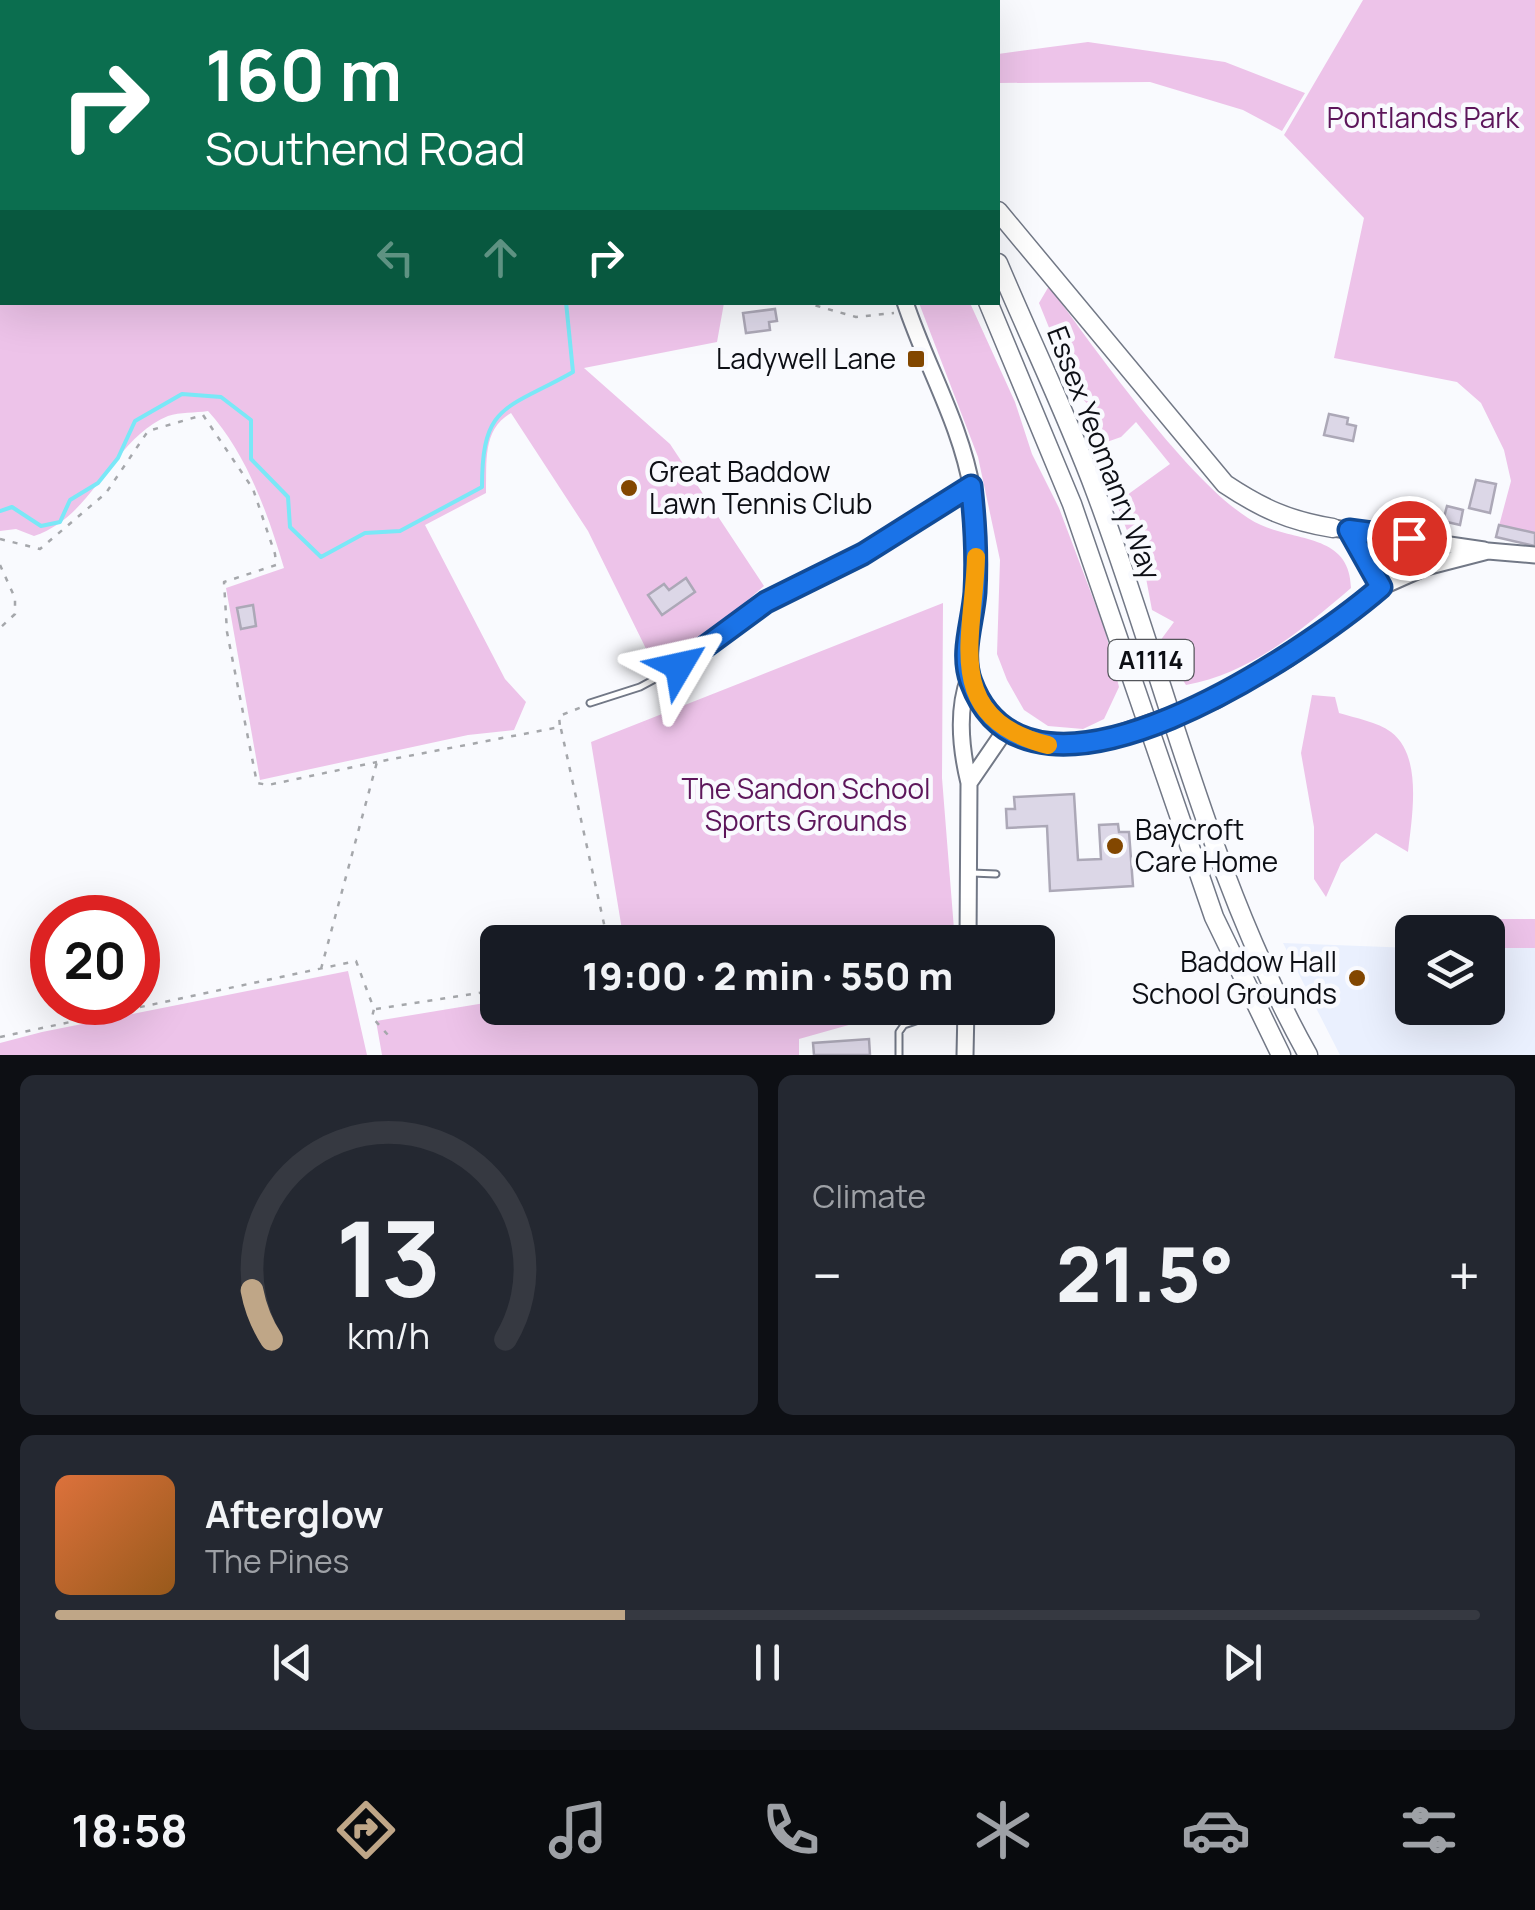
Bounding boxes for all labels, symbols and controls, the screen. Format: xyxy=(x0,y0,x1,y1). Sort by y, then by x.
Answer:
text: 160 m xyxy=(205,26,402,122)
icon: right xyxy=(40,40,170,170)
park label: Pontlands Park xyxy=(1327,98,1520,136)
text: Southend Road xyxy=(205,117,525,179)
icon: left xyxy=(368,230,423,285)
icon: ahead xyxy=(473,230,528,285)
icon: right xyxy=(578,230,633,285)
street label: Essex Yeomanry Way xyxy=(1039,321,1171,585)
place label: Ladywell Lane xyxy=(716,339,896,377)
marker: Ladywell Lane xyxy=(905,348,927,370)
place label: Great Baddow Lawn Tennis Club xyxy=(649,452,872,522)
marker: Great Baddow Lawn Tennis Club xyxy=(618,477,640,499)
pin xyxy=(1367,496,1452,581)
icon: arrive xyxy=(1382,511,1437,566)
position arrow xyxy=(627,614,731,718)
road number: A1114 xyxy=(1108,640,1194,680)
park label: The Sandon School Sports Grounds xyxy=(681,769,931,839)
place label: Baycroft Care Home xyxy=(1135,810,1278,880)
marker: Baycroft Care Home xyxy=(1104,835,1126,857)
speed limit sign: 20 xyxy=(30,895,160,1025)
map controls xyxy=(1395,915,1505,1025)
button: layers xyxy=(1395,915,1505,1025)
place label: Baddow Hall School Grounds xyxy=(1132,942,1337,1012)
text: 19:00 · 2 min · 550 m xyxy=(582,949,953,1001)
marker: Baddow Hall School Grounds xyxy=(1346,967,1368,989)
text: Climate xyxy=(813,1174,926,1218)
text: 13 xyxy=(336,1186,442,1328)
text: 21.5° xyxy=(1056,1222,1234,1325)
text: − xyxy=(813,1237,842,1313)
text: + xyxy=(1448,1237,1480,1313)
text: km/h xyxy=(347,1311,430,1360)
text: Afterglow xyxy=(205,1487,384,1539)
text: The Pines xyxy=(205,1539,349,1583)
icon: previous xyxy=(265,1635,320,1690)
icon: pause xyxy=(740,1635,795,1690)
icon: next xyxy=(1215,1635,1270,1690)
icon: directions xyxy=(331,1795,401,1865)
icon: music xyxy=(543,1795,613,1865)
icon: phone xyxy=(756,1795,826,1865)
icon: climate xyxy=(968,1795,1038,1865)
icon: car xyxy=(1181,1795,1251,1865)
icon: filters xyxy=(1394,1795,1464,1865)
text: 18:58 xyxy=(71,1799,188,1861)

